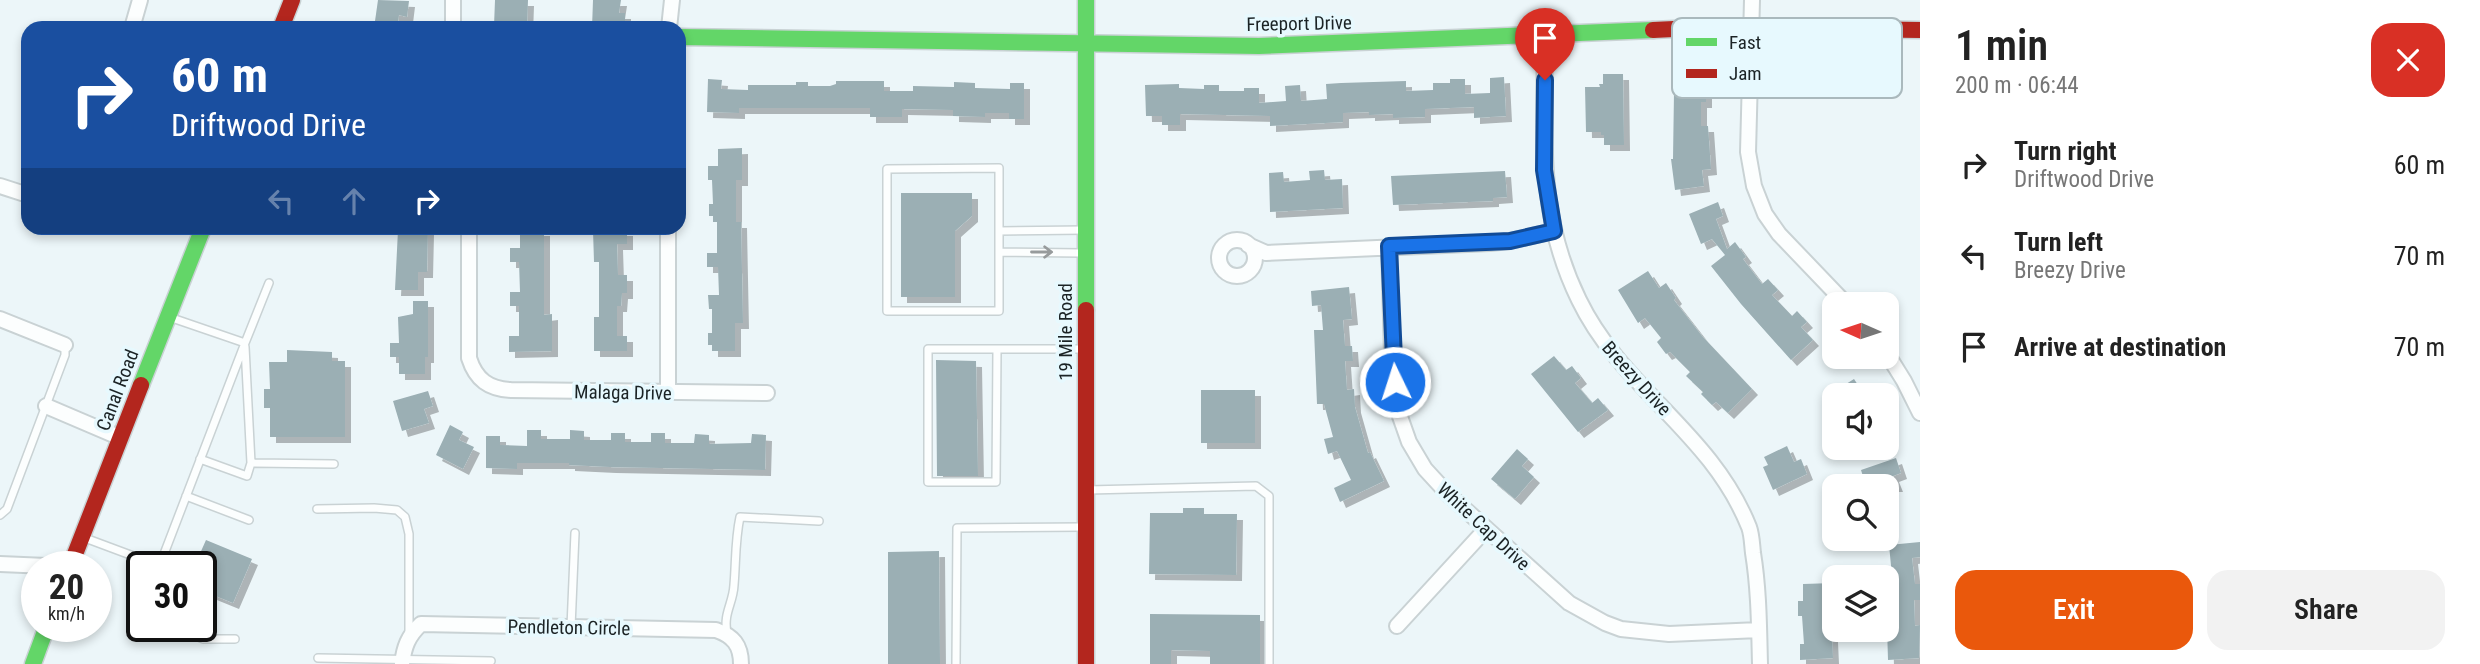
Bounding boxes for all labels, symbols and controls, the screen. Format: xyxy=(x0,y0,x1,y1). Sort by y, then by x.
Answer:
pin xyxy=(1515,8,1575,80)
street label: Freeport Drive xyxy=(1246,11,1352,36)
legend xyxy=(1672,18,1902,98)
icon: arrive xyxy=(1526,19,1564,57)
text: 1 min xyxy=(1955,21,2048,70)
button: close xyxy=(2371,23,2445,97)
text: Fast xyxy=(1729,31,1761,54)
text: 60 m xyxy=(171,47,268,104)
icon: right xyxy=(56,49,147,140)
text: Jam xyxy=(1729,62,1762,85)
text: 200 m · 06:44 xyxy=(1955,72,2079,99)
text: Driftwood Drive xyxy=(171,106,366,144)
text: Turn right xyxy=(2014,136,2116,166)
icon: right xyxy=(1955,146,1993,184)
text: 60 m xyxy=(2394,150,2445,180)
text: Driftwood Drive xyxy=(2014,166,2154,193)
icon: left xyxy=(262,182,300,220)
icon: ahead xyxy=(335,182,373,220)
icon: right xyxy=(408,182,446,220)
text: Turn left xyxy=(2014,227,2103,257)
icon: left xyxy=(1955,237,1993,275)
text: 70 m xyxy=(2394,241,2445,271)
one-way arrow xyxy=(1031,245,1054,259)
text: Breezy Drive xyxy=(2014,257,2126,284)
street label: 19 Mile Road xyxy=(1054,283,1077,381)
north arrow xyxy=(1822,292,1899,369)
map controls xyxy=(1822,292,1899,642)
icon: arrive xyxy=(1955,328,1993,366)
text: Arrive at destination xyxy=(2014,332,2226,362)
text: 70 m xyxy=(2394,332,2445,362)
street label: Breezy Drive xyxy=(1597,336,1676,420)
position arrow xyxy=(1358,345,1432,419)
street label: Canal Road xyxy=(91,346,143,434)
street label: Malaga Drive xyxy=(574,380,672,405)
button: sound xyxy=(1822,383,1899,460)
button: search xyxy=(1822,474,1899,551)
street label: White Cap Drive xyxy=(1433,478,1535,575)
speed limit sign: 30 xyxy=(126,551,217,642)
button: layers xyxy=(1822,565,1899,642)
text: 20 xyxy=(49,567,84,608)
button: Exit xyxy=(1955,570,2193,650)
button: Share xyxy=(2207,570,2445,650)
text: km/h xyxy=(48,603,85,624)
street label: Pendleton Circle xyxy=(508,615,631,640)

